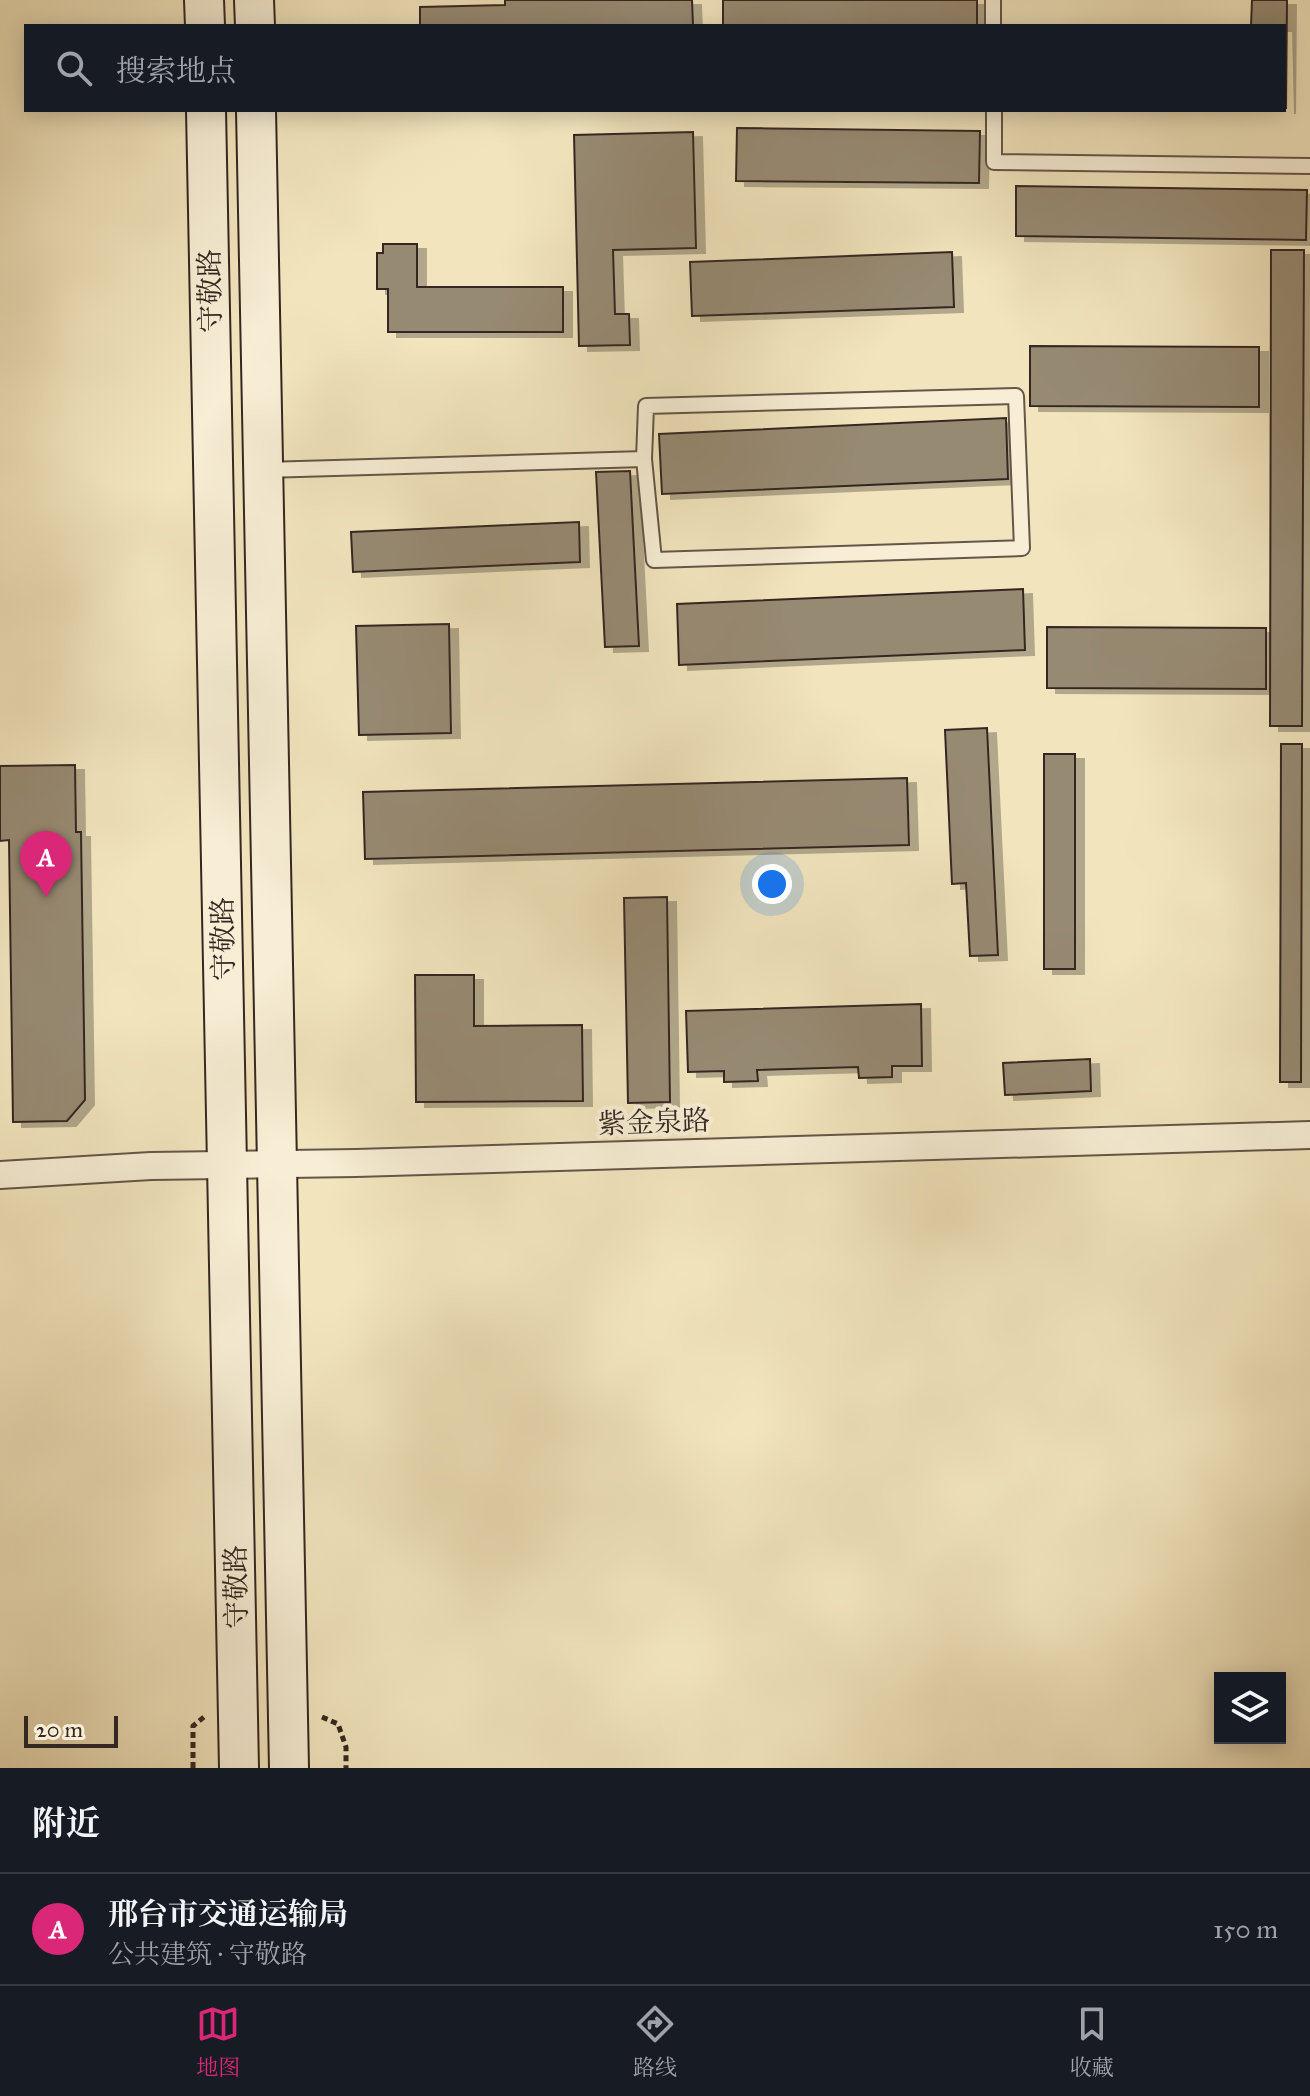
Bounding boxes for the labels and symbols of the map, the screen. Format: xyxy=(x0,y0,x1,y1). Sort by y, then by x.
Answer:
street label: 守敬路 xyxy=(192,249,228,333)
pin: A xyxy=(20,831,72,897)
your location xyxy=(752,864,792,904)
street label: 守敬路 xyxy=(205,897,241,981)
street label: 紫金泉路 xyxy=(597,1103,711,1141)
street label: 守敬路 xyxy=(218,1545,254,1629)
scale bar xyxy=(24,1712,118,1748)

